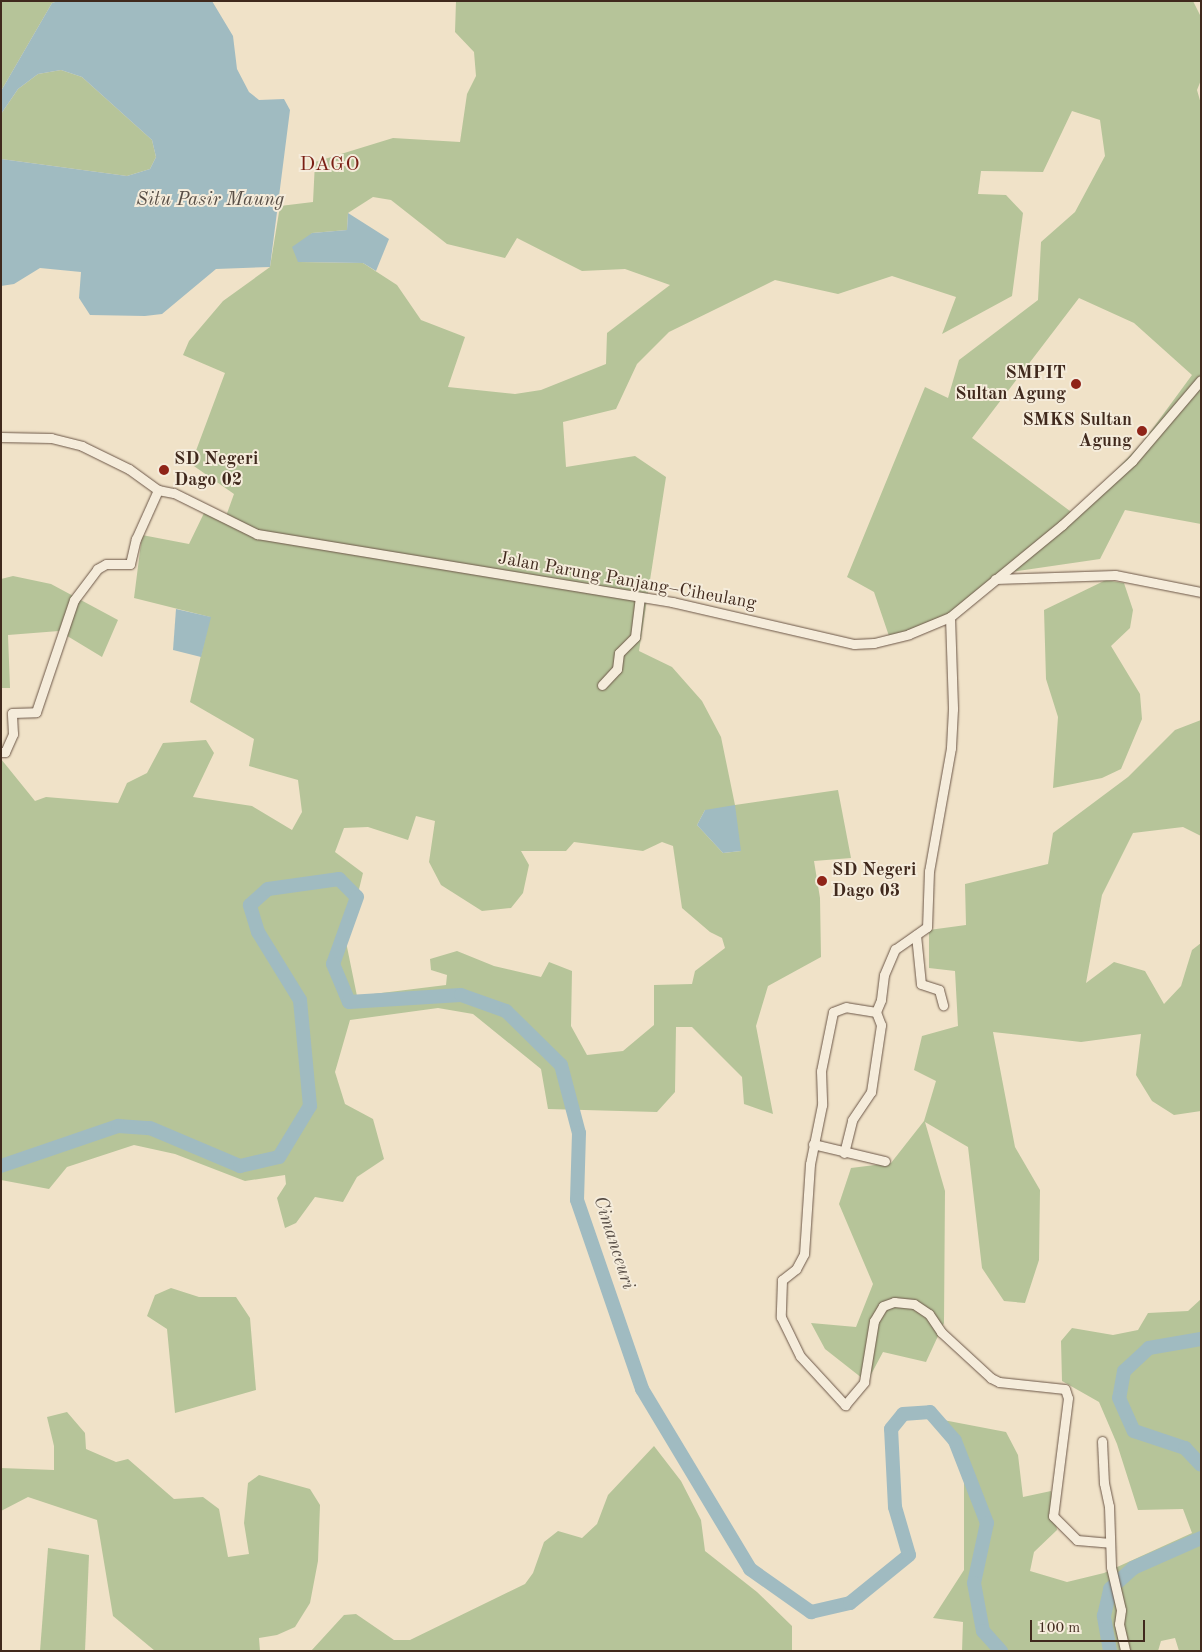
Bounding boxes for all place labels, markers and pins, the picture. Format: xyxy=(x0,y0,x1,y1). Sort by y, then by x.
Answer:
place label: SMPIT Sultan Agung xyxy=(955,363,1066,406)
marker: SMPIT Sultan Agung xyxy=(1070,378,1082,390)
place label: SMKS Sultan Agung xyxy=(1022,410,1132,452)
marker: SMKS Sultan Agung xyxy=(1136,425,1148,437)
place label: SD Negeri Dago 02 xyxy=(174,449,258,492)
marker: SD Negeri Dago 02 xyxy=(158,464,170,476)
place label: SD Negeri Dago 03 xyxy=(832,860,916,902)
marker: SD Negeri Dago 03 xyxy=(816,875,828,887)

